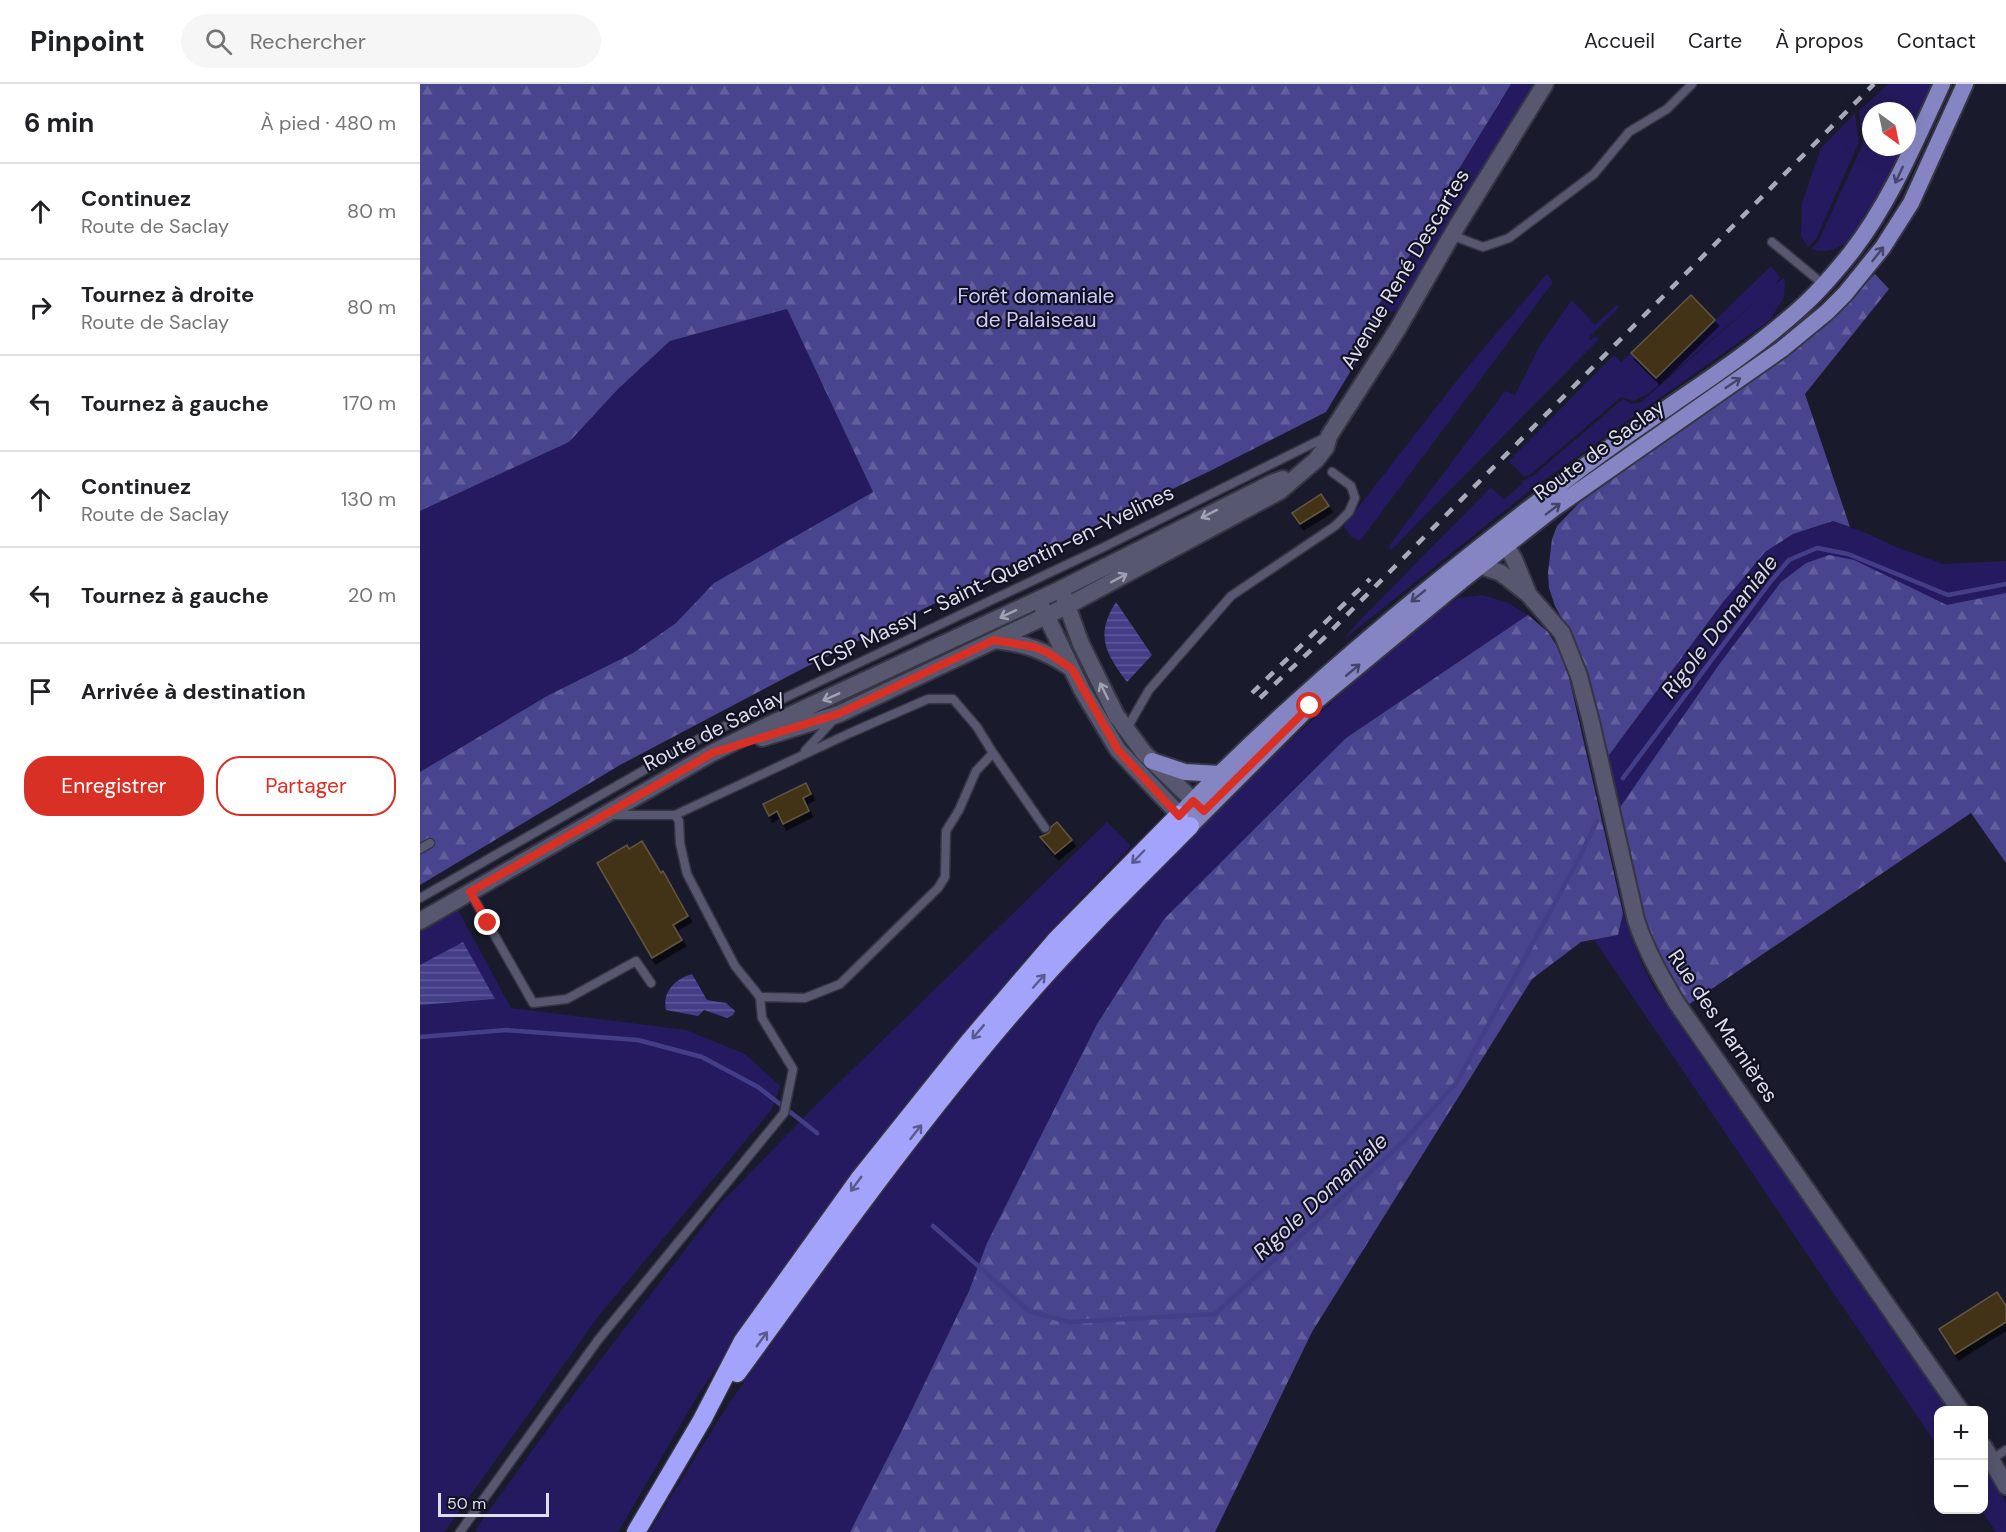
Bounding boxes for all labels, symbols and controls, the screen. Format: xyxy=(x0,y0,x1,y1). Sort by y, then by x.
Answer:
search box xyxy=(181,14,601,68)
text: Pinpoint xyxy=(30,23,145,60)
icon: search xyxy=(202,25,235,58)
text: Rechercher xyxy=(250,27,366,56)
text: Accueil xyxy=(1584,27,1655,55)
text: Carte xyxy=(1688,27,1742,55)
text: À propos xyxy=(1775,27,1864,55)
text: Contact xyxy=(1897,27,1976,55)
north arrow xyxy=(1862,102,1916,156)
text: 6 min xyxy=(24,106,94,140)
text: À pied · 480 m xyxy=(260,110,396,136)
street label: Avenue René Descartes xyxy=(1334,164,1476,374)
one-way arrow xyxy=(1893,165,1905,183)
text: Continuez xyxy=(81,184,191,213)
icon: ahead xyxy=(24,195,57,228)
text: 80 m xyxy=(347,198,396,224)
text: Route de Saclay xyxy=(81,213,229,239)
one-way arrow xyxy=(1871,246,1884,262)
text: Tournez à droite xyxy=(81,280,254,309)
park label: Forêt domaniale de Palaiseau xyxy=(958,282,1115,334)
icon: right xyxy=(24,291,57,324)
text: 80 m xyxy=(347,294,396,320)
text: Route de Saclay xyxy=(81,309,229,335)
one-way arrow xyxy=(1725,377,1741,389)
icon: left xyxy=(24,387,57,420)
text: Tournez à gauche xyxy=(81,389,269,418)
text: 170 m xyxy=(343,390,396,416)
street label: Route de Saclay xyxy=(1528,393,1670,507)
text: Continuez xyxy=(81,472,191,501)
street label: TCSP Massy - Saint-Quentin-en-Yvelines xyxy=(806,478,1178,680)
icon: ahead xyxy=(24,483,57,516)
text: 130 m xyxy=(341,486,396,512)
text: Route de Saclay xyxy=(81,501,229,527)
one-way arrow xyxy=(1544,503,1560,516)
one-way arrow xyxy=(1201,508,1218,520)
water label: Rigole Domaniale xyxy=(1654,549,1784,704)
one-way arrow xyxy=(1110,572,1127,584)
icon: left xyxy=(24,579,57,612)
text: Tournez à gauche xyxy=(81,581,269,610)
text: 20 m xyxy=(348,582,396,608)
one-way arrow xyxy=(1411,590,1427,603)
one-way arrow xyxy=(999,609,1017,621)
one-way arrow xyxy=(1345,664,1361,677)
icon: arrive xyxy=(24,675,57,708)
text: Arrivée à destination xyxy=(81,677,306,706)
street label: Route de Saclay xyxy=(638,682,790,778)
one-way arrow xyxy=(1098,683,1109,701)
one-way arrow xyxy=(822,692,841,703)
route start xyxy=(1296,692,1322,718)
button: Enregistrer xyxy=(24,756,204,816)
button: Partager xyxy=(216,756,396,816)
one-way arrow xyxy=(1130,850,1145,865)
route end xyxy=(474,909,500,935)
street label: Rue des Marnières xyxy=(1661,944,1785,1108)
one-way arrow xyxy=(1032,974,1046,989)
one-way arrow xyxy=(971,1024,985,1039)
one-way arrow xyxy=(909,1124,922,1140)
water label: Rigole Domaniale xyxy=(1247,1126,1394,1266)
one-way arrow xyxy=(850,1175,862,1191)
one-way arrow xyxy=(755,1331,768,1347)
map controls xyxy=(1934,1406,1988,1514)
button: + xyxy=(1934,1406,1988,1460)
button: − xyxy=(1934,1460,1988,1514)
scale bar xyxy=(438,1490,549,1518)
text: 50 m xyxy=(447,1493,486,1514)

